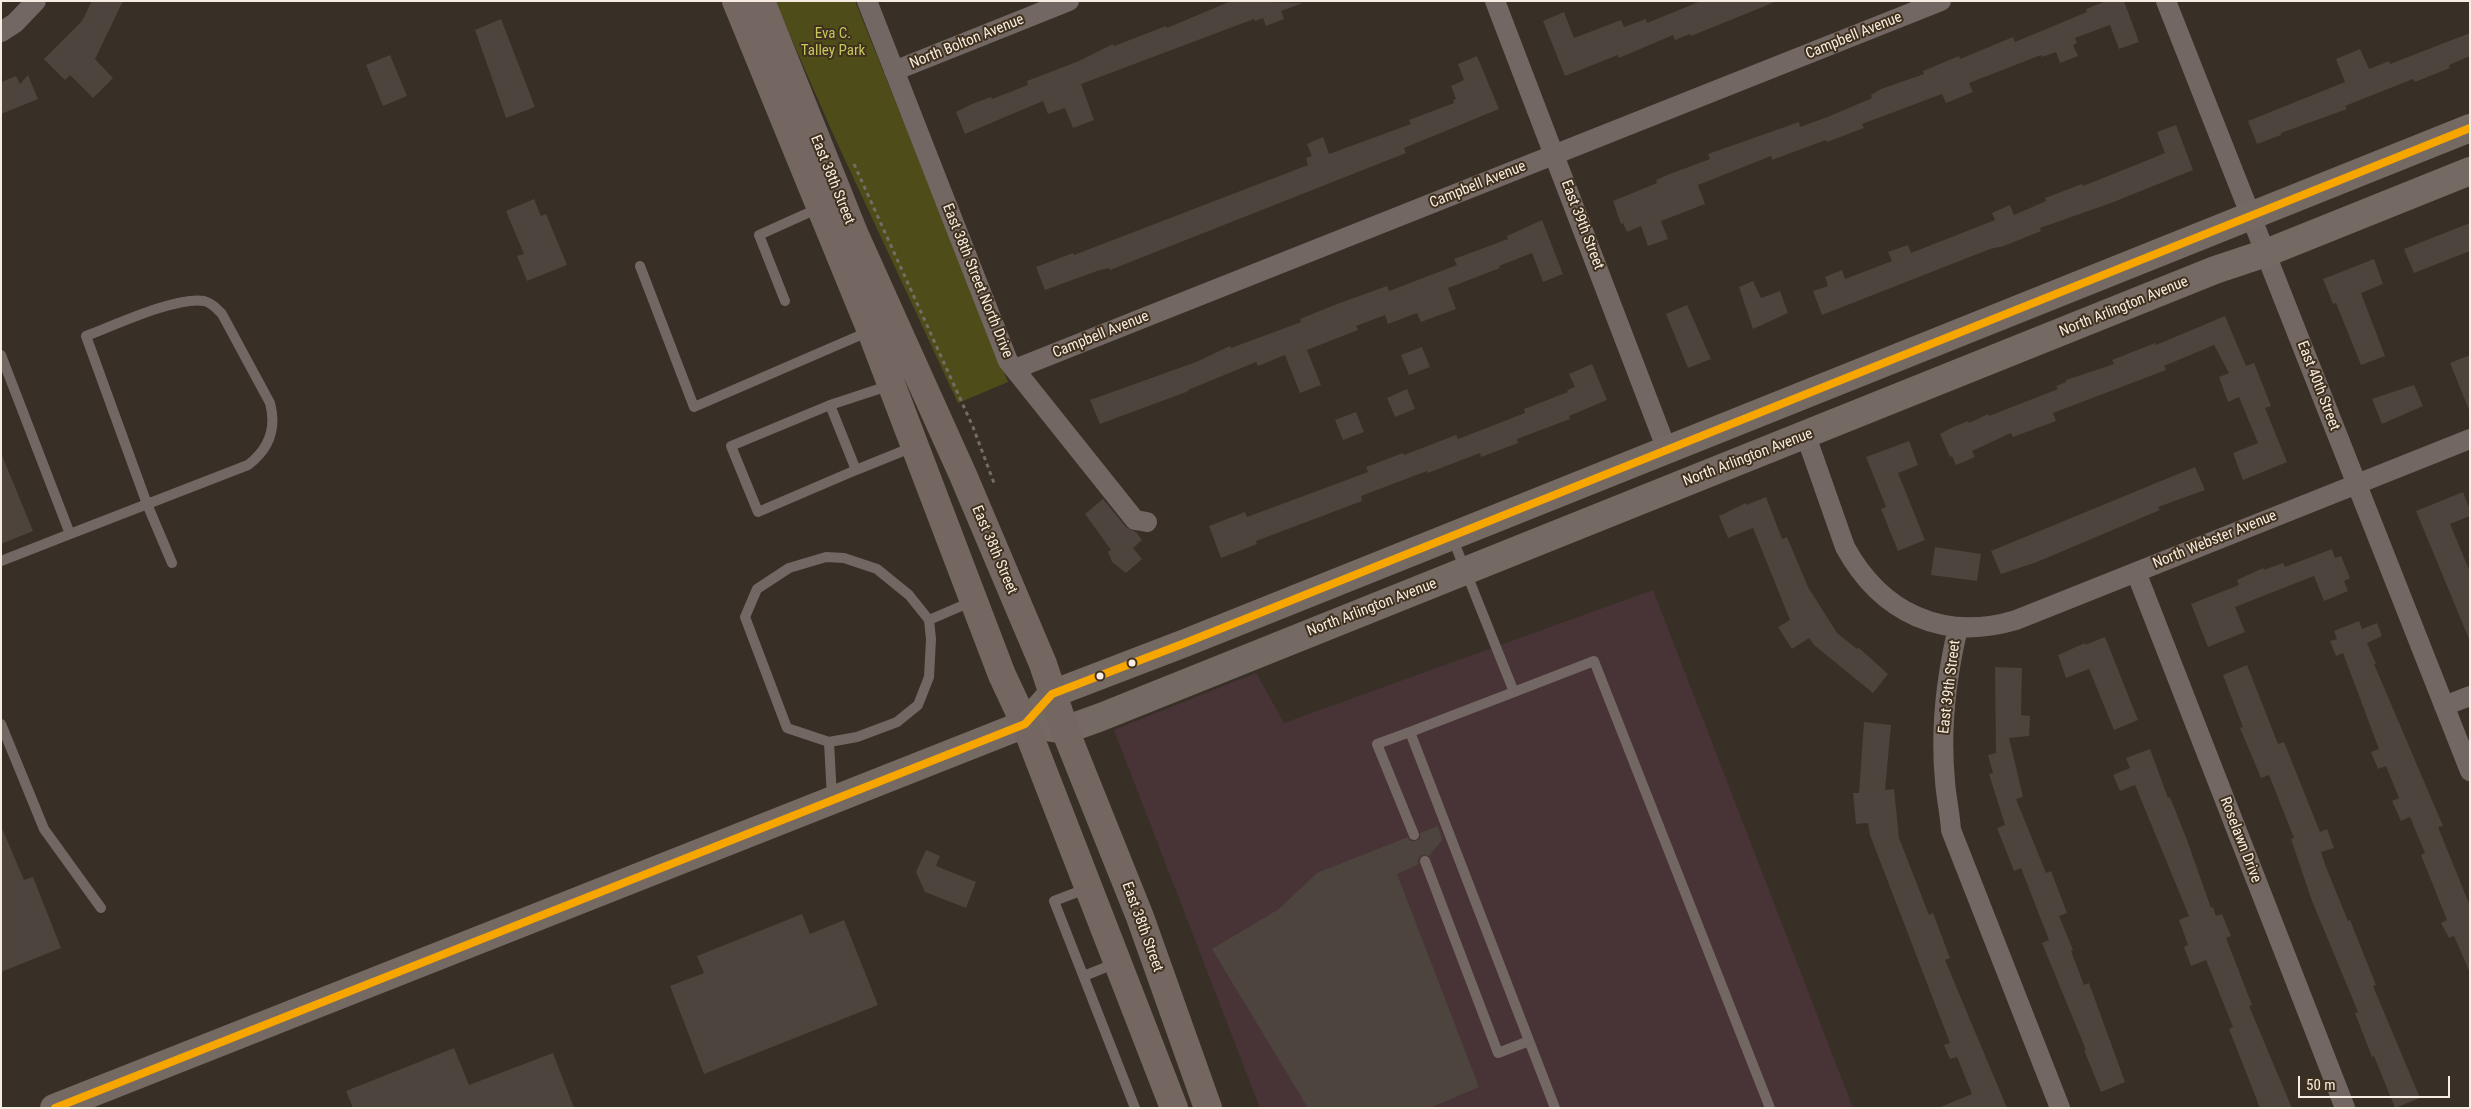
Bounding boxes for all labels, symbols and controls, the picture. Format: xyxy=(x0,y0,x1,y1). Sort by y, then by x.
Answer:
street label: Campbell Avenue xyxy=(1803,8,1905,64)
street label: North Bolton Avenue xyxy=(907,11,1027,73)
park label: Eva C. Talley Park xyxy=(801,25,865,60)
street label: East 38th Street xyxy=(806,133,858,227)
street label: Campbell Avenue xyxy=(1427,157,1529,213)
street label: East 39th Street xyxy=(1557,178,1607,272)
street label: East 38th Street North Drive xyxy=(938,201,1016,361)
street label: North Arlington Avenue xyxy=(2057,273,2191,341)
street label: Campbell Avenue xyxy=(1050,307,1152,363)
street label: East 40th Street xyxy=(2293,339,2343,433)
street label: North Arlington Avenue xyxy=(1681,425,1815,491)
street label: East 38th Street xyxy=(967,503,1021,597)
street label: North Webster Avenue xyxy=(2150,507,2280,573)
street label: North Arlington Avenue xyxy=(1305,575,1439,641)
street label: East 39th Street xyxy=(1935,639,1965,735)
unlabelled marker xyxy=(1127,658,1137,668)
unlabelled marker xyxy=(1095,671,1105,681)
street label: Roselawn Drive xyxy=(2215,795,2265,885)
street label: East 38th Street xyxy=(1117,880,1167,974)
scale bar xyxy=(2301,1066,2454,1098)
text: 50 m xyxy=(2306,1076,2336,1094)

